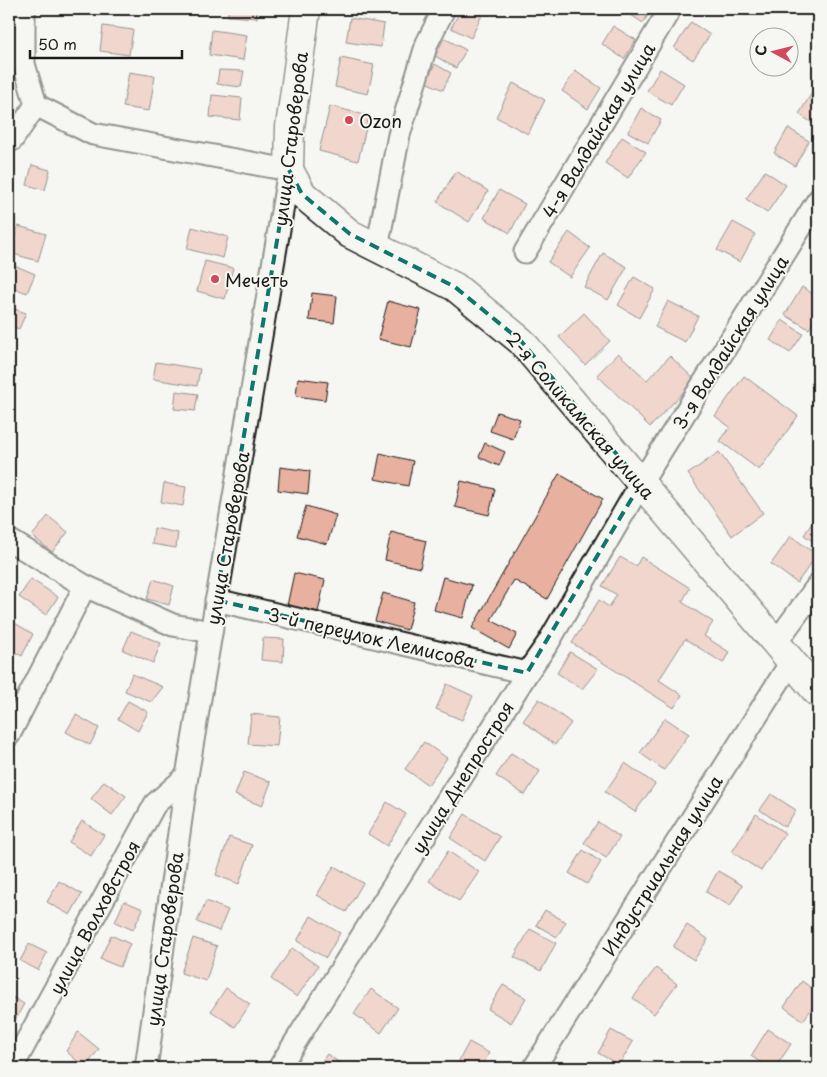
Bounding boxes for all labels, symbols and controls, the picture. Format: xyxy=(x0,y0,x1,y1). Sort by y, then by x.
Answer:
scale bar xyxy=(30,28,182,60)
north arrow xyxy=(750,28,800,78)
text: 50 m xyxy=(38,32,77,55)
street label: 4-я Валдайская улица xyxy=(535,37,662,223)
text: С xyxy=(750,44,772,57)
street label: улица Староверова xyxy=(266,49,314,228)
place label: Ozon xyxy=(359,107,402,134)
marker: Ozon xyxy=(343,114,355,126)
street label: 3-я Валдайская улица xyxy=(665,249,795,434)
place label: Мечеть xyxy=(225,266,288,293)
marker: Мечеть xyxy=(209,273,221,285)
street label: 2-я Соликамская улица xyxy=(500,325,662,505)
street label: улица Староверова xyxy=(198,448,256,627)
street label: 3-й переулок Лемисова xyxy=(266,600,479,674)
street label: улица Днепростроя xyxy=(404,696,520,858)
street label: Индустриальная улица xyxy=(595,769,729,961)
street label: улица Волховстроя xyxy=(42,835,146,999)
street label: улица Староверова xyxy=(138,849,190,1028)

